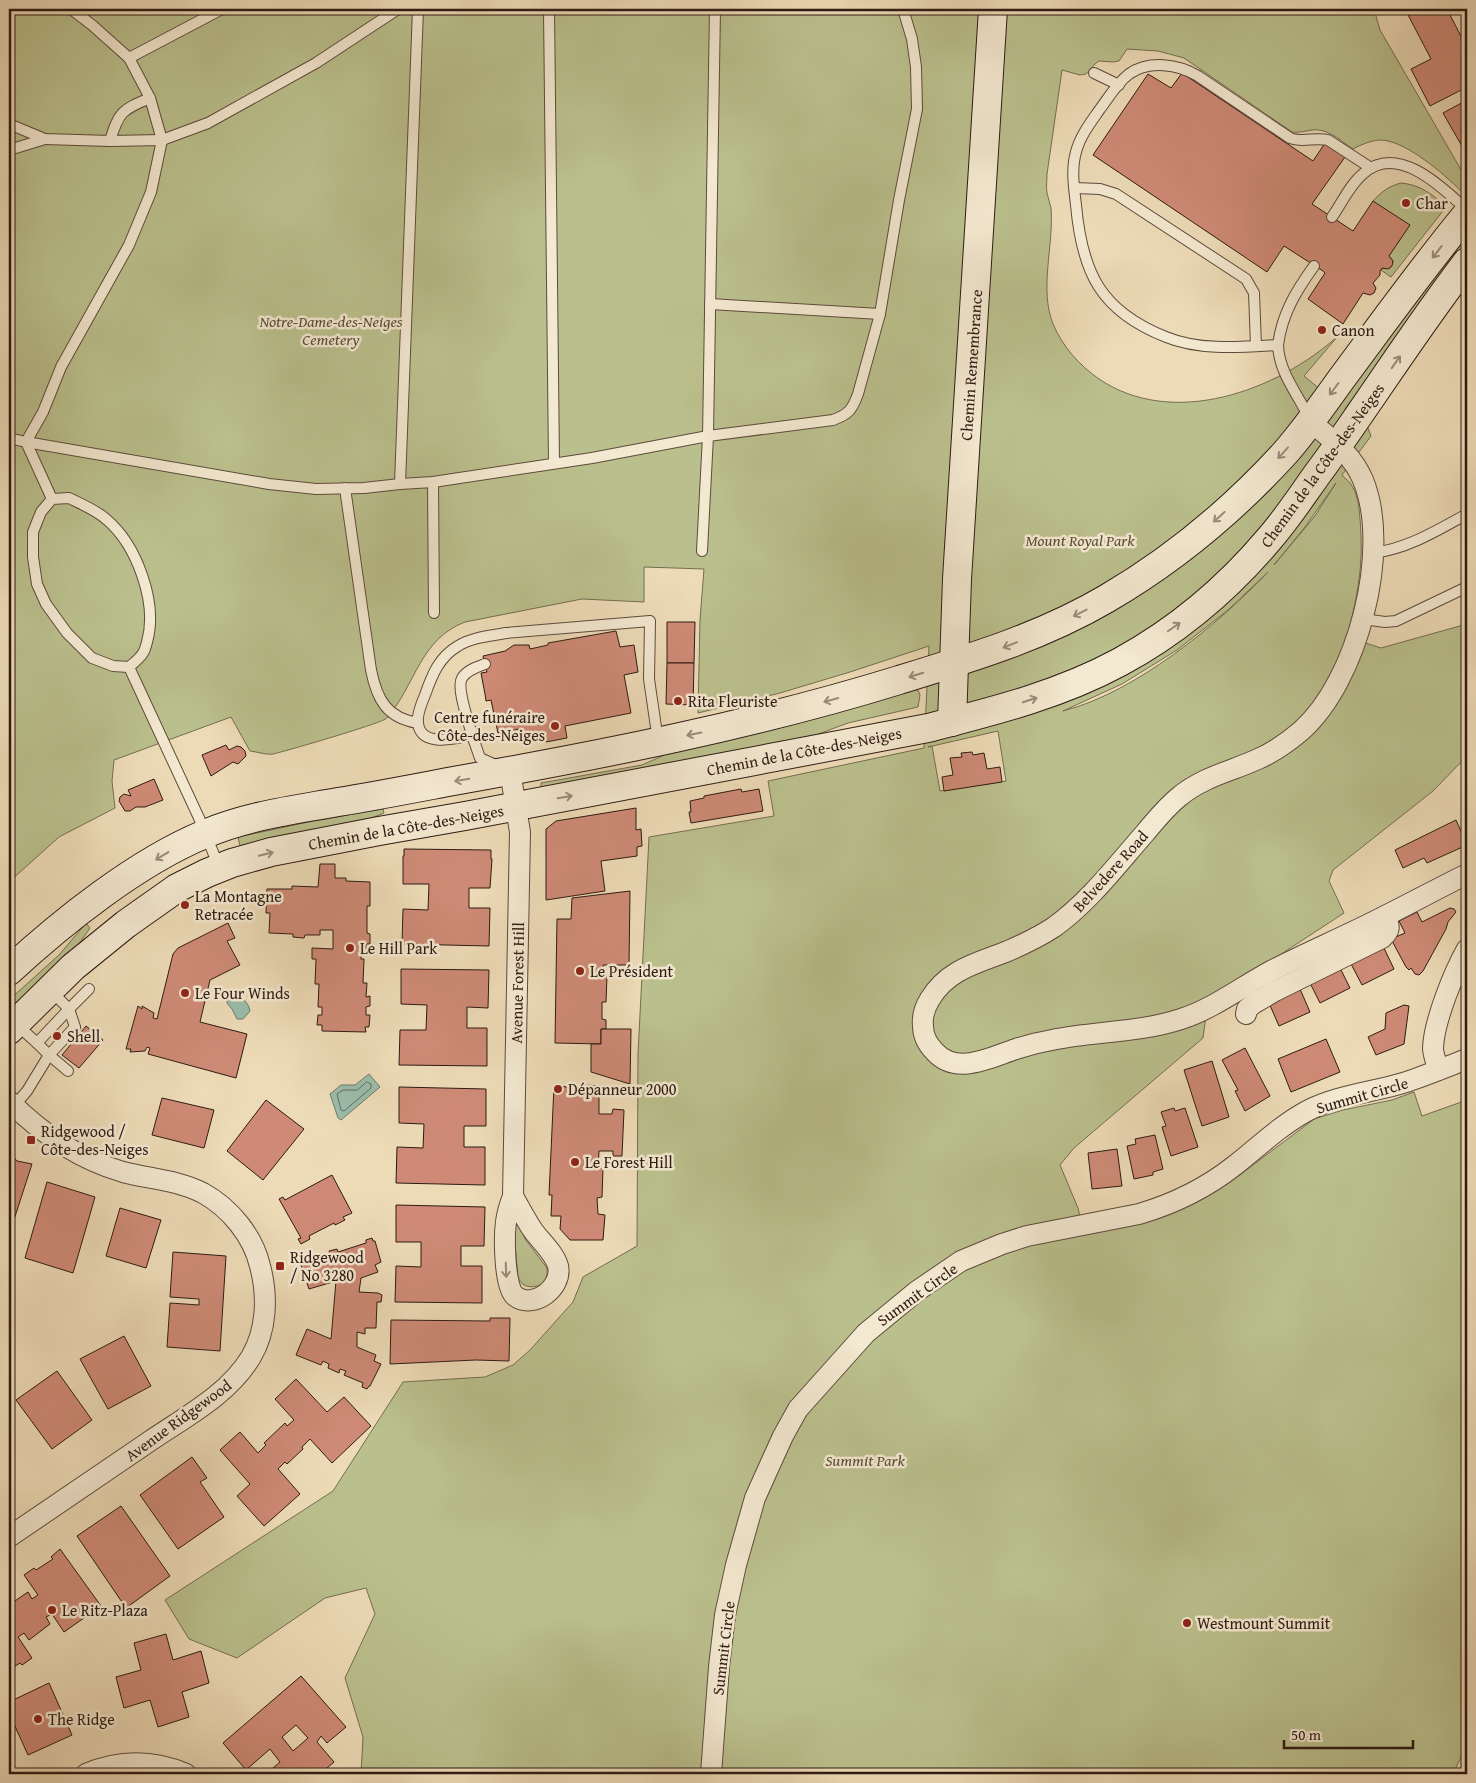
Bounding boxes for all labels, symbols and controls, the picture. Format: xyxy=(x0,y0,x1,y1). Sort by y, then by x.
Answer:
place label: Char xyxy=(1416,191,1448,215)
marker: Char xyxy=(1400,197,1412,209)
one-way arrow xyxy=(1431,245,1442,258)
street label: Chemin Remembrance xyxy=(954,289,988,441)
park label: Notre-Dame-des-Neiges Cemetery xyxy=(258,309,403,351)
place label: Canon xyxy=(1332,318,1374,342)
marker: Canon xyxy=(1316,324,1328,336)
one-way arrow xyxy=(1391,355,1401,369)
street label: Chemin de la Côte-des-Neiges xyxy=(1254,378,1390,552)
one-way arrow xyxy=(1329,382,1339,396)
one-way arrow xyxy=(1278,447,1289,460)
one-way arrow xyxy=(1212,511,1225,523)
park label: Mount Royal Park xyxy=(1025,528,1135,552)
one-way arrow xyxy=(1072,608,1087,618)
one-way arrow xyxy=(1167,622,1181,632)
one-way arrow xyxy=(1002,641,1017,650)
one-way arrow xyxy=(908,671,924,681)
place label: Rita Fleuriste xyxy=(688,689,778,713)
marker: Rita Fleuriste xyxy=(672,695,684,707)
one-way arrow xyxy=(1022,695,1038,705)
one-way arrow xyxy=(823,696,839,706)
place label: Centre funéraire Côte-des-Neiges xyxy=(434,705,545,747)
marker: Centre funéraire Côte-des-Neiges xyxy=(549,720,561,732)
street label: Chemin de la Côte-des-Neiges xyxy=(704,720,904,782)
one-way arrow xyxy=(686,730,702,740)
one-way arrow xyxy=(454,775,470,785)
one-way arrow xyxy=(556,791,572,801)
street label: Chemin de la Côte-des-Neiges xyxy=(306,798,506,856)
street label: Belvedere Road xyxy=(1067,824,1154,917)
one-way arrow xyxy=(257,849,273,858)
one-way arrow xyxy=(156,851,170,861)
place label: La Montagne Retracée xyxy=(195,884,282,926)
marker: La Montagne Retracée xyxy=(179,899,191,911)
street label: Avenue Forest Hill xyxy=(504,922,530,1044)
place label: Le Hill Park xyxy=(360,936,438,960)
marker: Le Hill Park xyxy=(344,942,356,954)
place label: Le Président xyxy=(590,959,673,983)
marker: Le Président xyxy=(574,965,586,977)
place label: Le Four Winds xyxy=(195,981,290,1005)
marker: Le Four Winds xyxy=(179,987,191,999)
place label: Shell xyxy=(67,1024,101,1048)
marker: Shell xyxy=(51,1030,63,1042)
street label: Summit Circle xyxy=(1313,1070,1411,1120)
place label: Dépanneur 2000 xyxy=(568,1077,677,1101)
marker: Dépanneur 2000 xyxy=(552,1083,564,1095)
place label: Ridgewood / Côte-des-Neiges xyxy=(41,1119,149,1161)
marker: Ridgewood / Côte-des-Neiges xyxy=(25,1134,37,1146)
place label: Le Forest Hill xyxy=(585,1150,673,1174)
marker: Le Forest Hill xyxy=(569,1156,581,1168)
place label: Ridgewood / No 3280 xyxy=(290,1245,364,1287)
street label: Summit Circle xyxy=(872,1256,962,1332)
marker: Ridgewood / No 3280 xyxy=(274,1260,286,1272)
one-way arrow xyxy=(502,1262,511,1278)
street label: Avenue Ridgewood xyxy=(120,1373,237,1467)
park label: Summit Park xyxy=(825,1448,906,1472)
place label: Le Ritz-Plaza xyxy=(62,1598,148,1622)
street label: Summit Circle xyxy=(705,1600,741,1696)
marker: Le Ritz-Plaza xyxy=(46,1604,58,1616)
place label: Westmount Summit xyxy=(1197,1611,1331,1635)
marker: Westmount Summit xyxy=(1181,1617,1193,1629)
place label: The Ridge xyxy=(48,1707,115,1731)
marker: The Ridge xyxy=(32,1713,44,1725)
scale bar xyxy=(1284,1718,1412,1750)
text: 50 m xyxy=(1291,1724,1322,1745)

